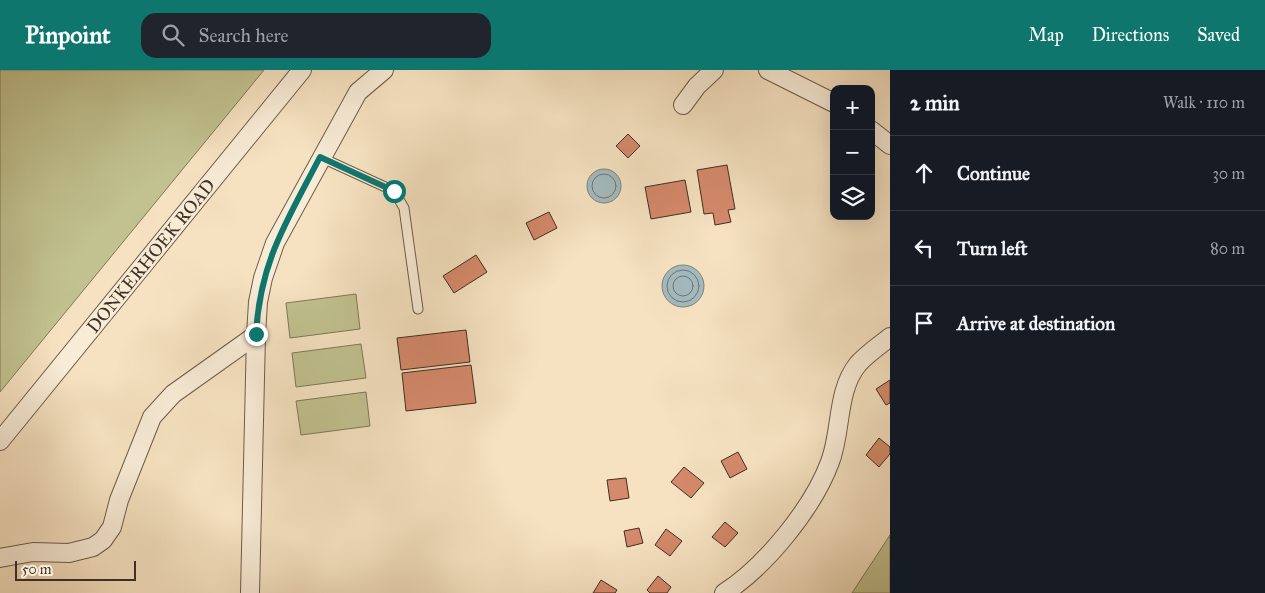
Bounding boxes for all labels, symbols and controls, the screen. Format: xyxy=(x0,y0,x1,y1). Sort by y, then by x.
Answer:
search box xyxy=(141,13,491,58)
text: Pinpoint xyxy=(25,20,111,50)
icon: search xyxy=(159,21,187,49)
text: Search here xyxy=(199,24,289,47)
text: Map xyxy=(1028,24,1064,46)
text: Directions xyxy=(1092,24,1169,46)
text: Saved xyxy=(1197,24,1240,46)
map controls xyxy=(830,85,875,220)
button: + xyxy=(830,85,875,130)
text: 2 min xyxy=(910,90,960,116)
text: Walk · 110 m xyxy=(1163,93,1245,112)
button: − xyxy=(830,130,875,175)
icon: ahead xyxy=(910,159,938,187)
text: Continue xyxy=(957,162,1030,185)
text: 30 m xyxy=(1212,164,1245,183)
street label: DONKERHOEK ROAD xyxy=(82,175,220,337)
button: layers xyxy=(830,175,875,220)
route start xyxy=(383,180,406,203)
icon: left xyxy=(910,234,938,262)
text: Turn left xyxy=(957,237,1027,260)
text: 80 m xyxy=(1210,239,1245,258)
icon: arrive xyxy=(910,309,938,337)
text: Arrive at destination xyxy=(957,312,1115,335)
route end xyxy=(245,323,268,346)
scale bar xyxy=(15,558,136,581)
text: 50 m xyxy=(22,561,51,578)

